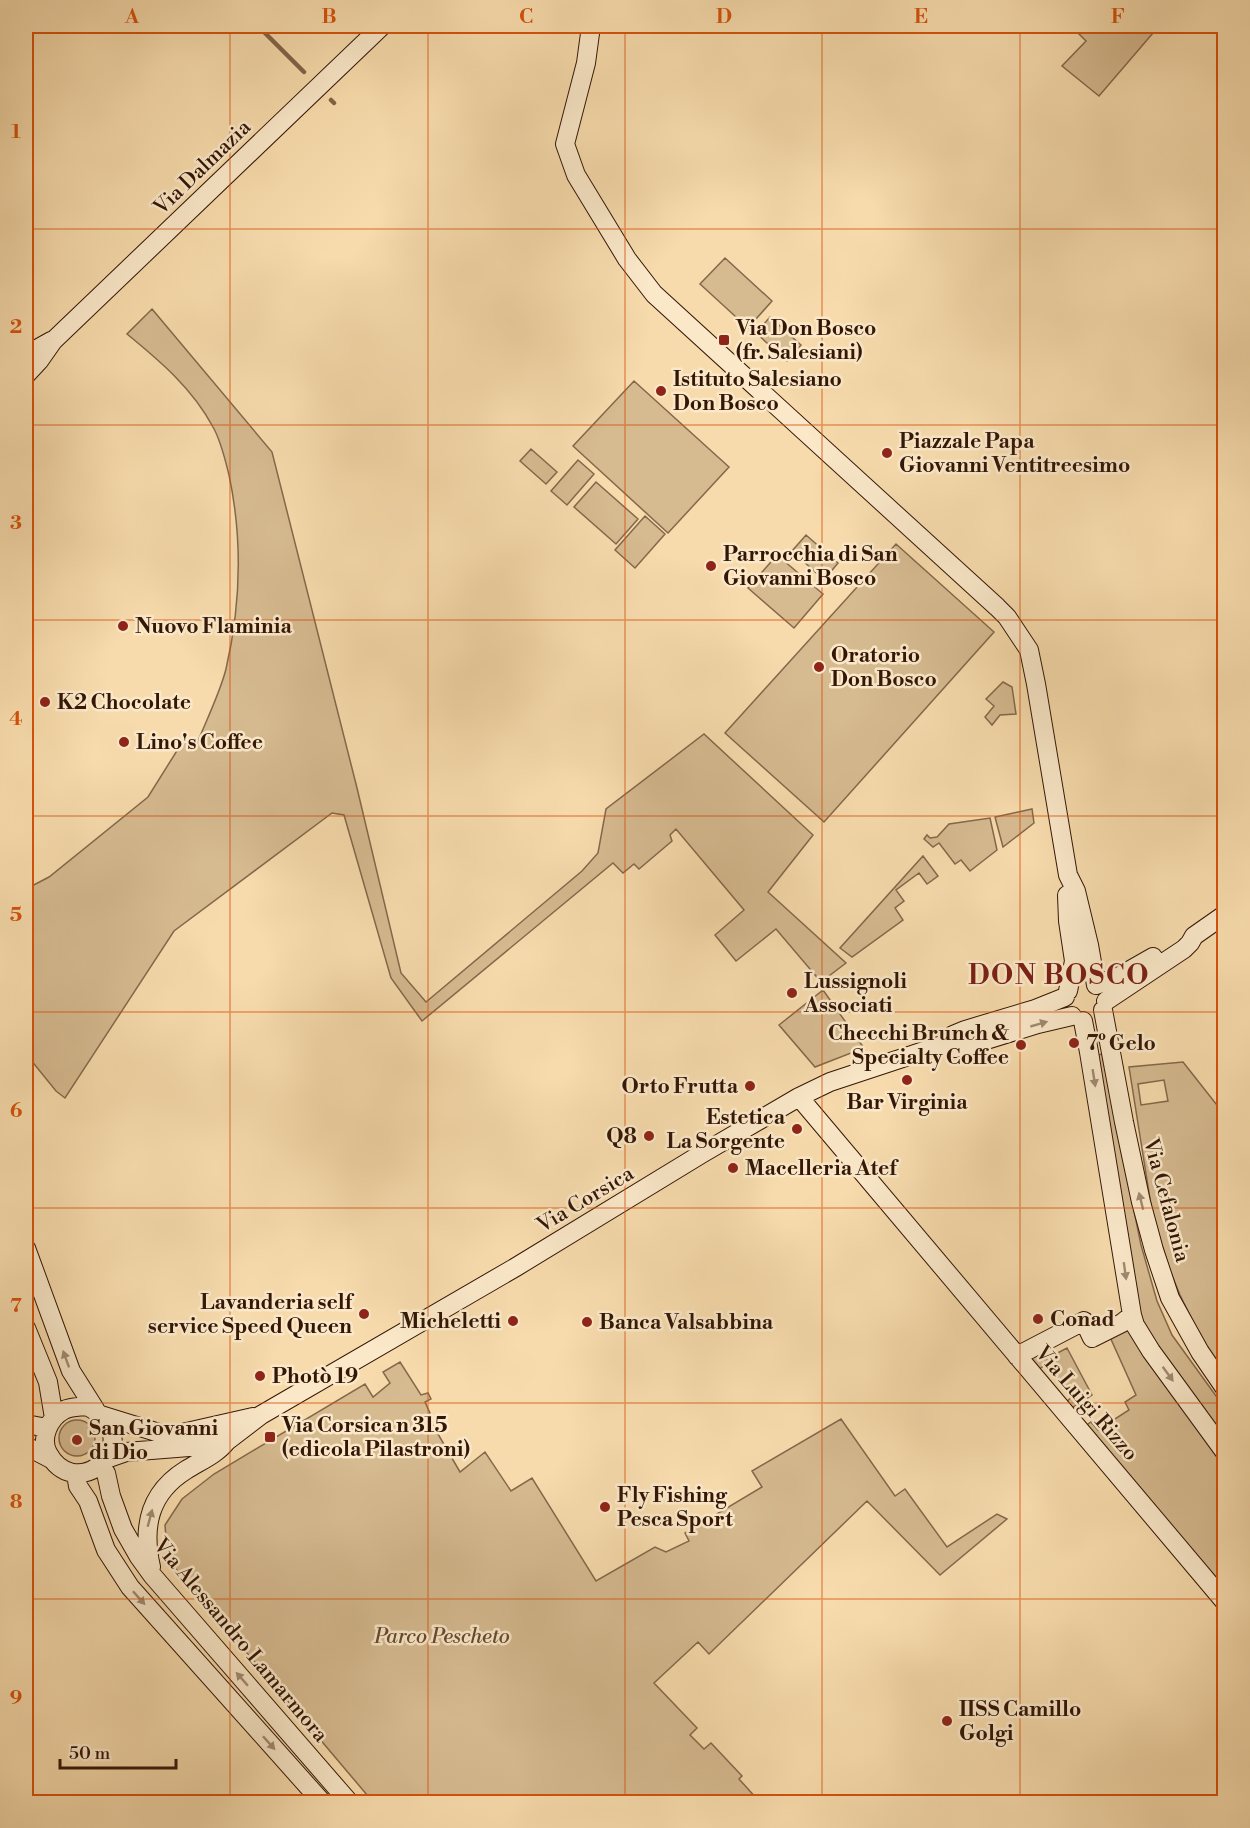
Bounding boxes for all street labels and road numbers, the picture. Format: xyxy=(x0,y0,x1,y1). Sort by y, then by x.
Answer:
street label: Via Dalmazia xyxy=(148,115,257,221)
street label: Via Cefalonia xyxy=(1137,1135,1195,1265)
street label: Via Corsica xyxy=(532,1161,639,1239)
street label: Via Luigi Rizzo xyxy=(1029,1340,1143,1467)
street label: Via Alessandro Lamarmora xyxy=(147,1533,333,1748)

